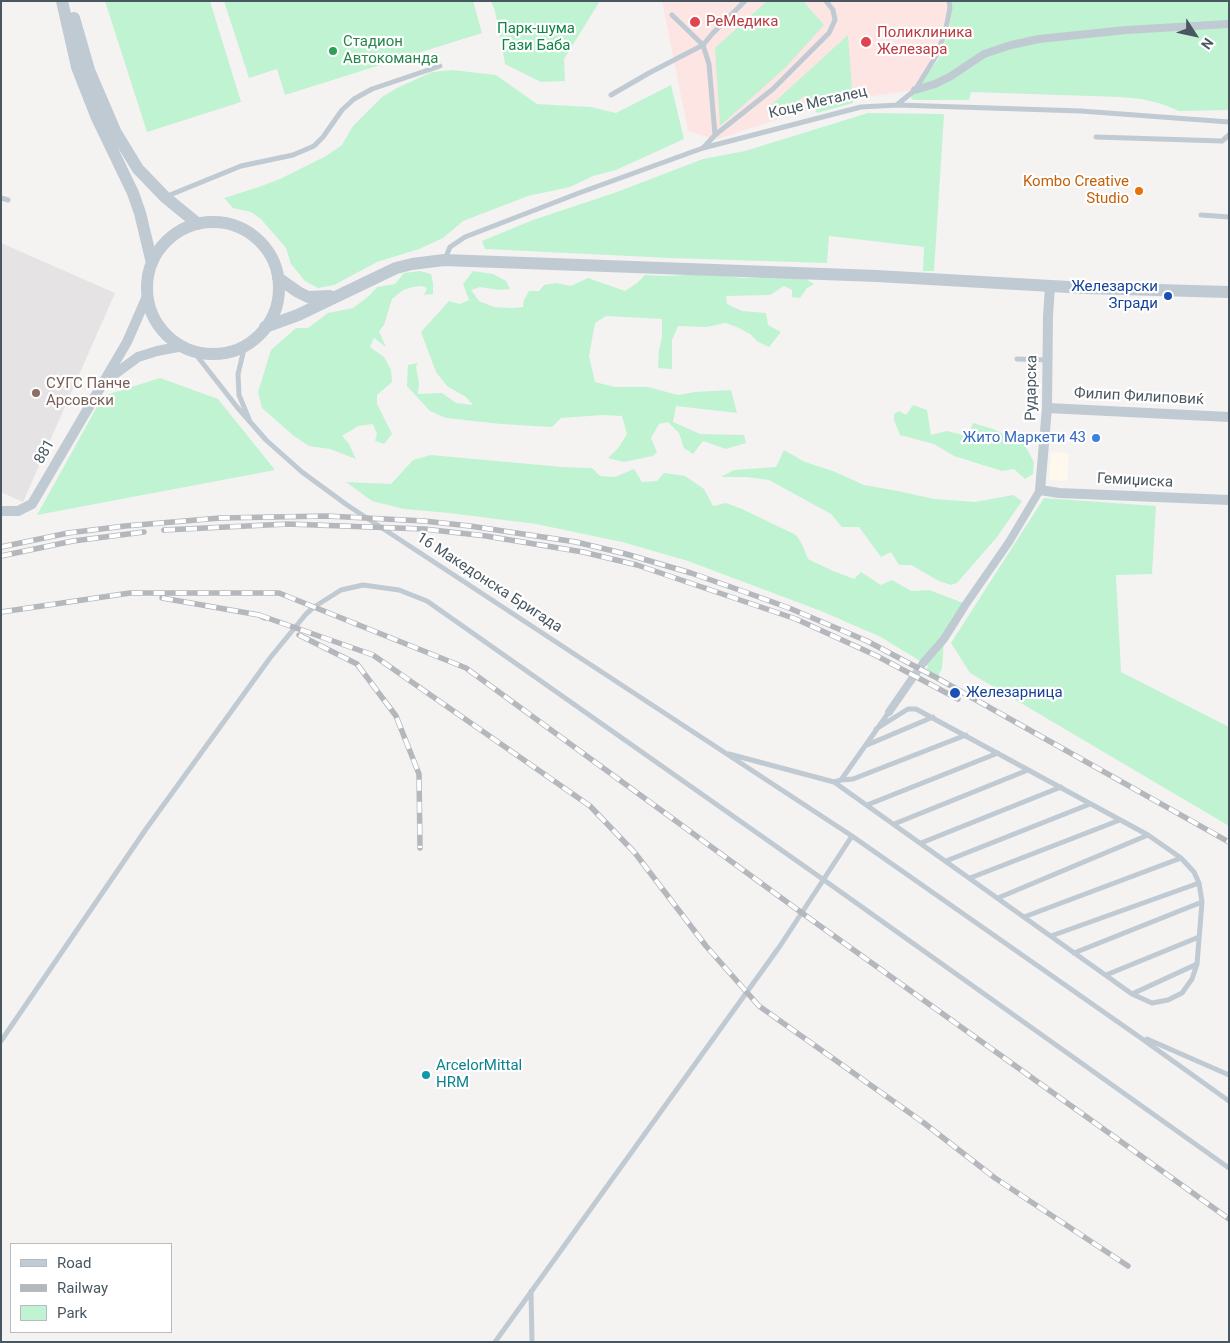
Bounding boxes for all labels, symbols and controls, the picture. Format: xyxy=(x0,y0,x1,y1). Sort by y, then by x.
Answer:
north arrow xyxy=(1170,10,1220,60)
place label: РеМедика xyxy=(706,13,778,31)
marker: РеМедика xyxy=(688,15,702,29)
park label: Парк-шума Гази Баба xyxy=(497,20,575,55)
place label: Поликлиника Железара xyxy=(877,24,972,59)
place label: Стадион Автокоманда xyxy=(343,33,438,68)
marker: Поликлиника Железара xyxy=(859,35,873,49)
text: N xyxy=(1198,35,1217,52)
marker: Стадион Автокоманда xyxy=(327,45,339,57)
street label: Коце Металец xyxy=(767,83,869,123)
place label: Kombo Creative Studio xyxy=(1023,173,1129,208)
marker: Kombo Creative Studio xyxy=(1133,185,1145,197)
place label: Железарски Згради xyxy=(1071,278,1158,313)
marker: Железарски Згради xyxy=(1162,290,1174,302)
street label: Рударска xyxy=(1022,355,1042,421)
place label: СУГС Панче Арсовски xyxy=(46,375,130,410)
street label: Филип Филиповиќ xyxy=(1074,385,1204,409)
marker: СУГС Панче Арсовски xyxy=(30,387,42,399)
place label: Жито Маркети 43 xyxy=(963,429,1086,447)
marker: Жито Маркети 43 xyxy=(1090,432,1102,444)
street label: 881 xyxy=(31,437,59,467)
street label: Гемиџиска xyxy=(1097,470,1173,492)
street label: 16 Македонска Бригада xyxy=(413,529,565,637)
place label: Железарница xyxy=(966,684,1063,702)
marker: Железарница xyxy=(948,686,962,700)
place label: ArcelorMittal HRM xyxy=(436,1057,522,1092)
marker: ArcelorMittal HRM xyxy=(420,1069,432,1081)
legend xyxy=(10,1243,172,1333)
text: Road xyxy=(57,1254,91,1272)
text: Railway xyxy=(57,1279,108,1297)
text: Park xyxy=(57,1304,87,1322)

